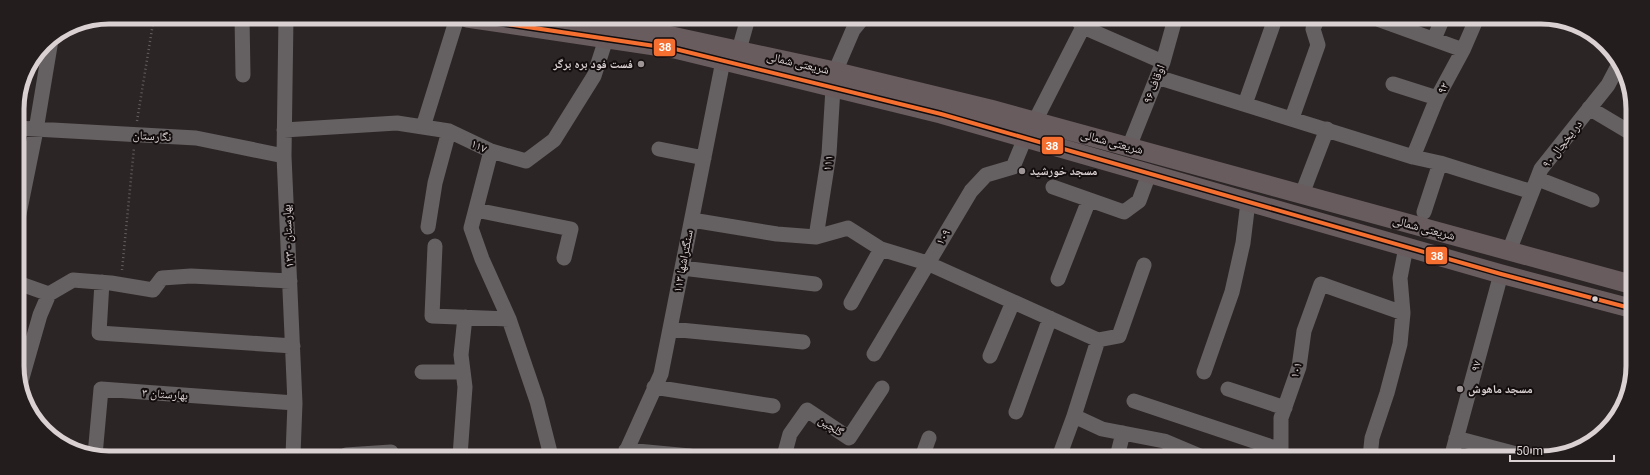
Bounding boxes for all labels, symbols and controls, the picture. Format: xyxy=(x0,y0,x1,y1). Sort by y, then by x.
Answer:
line badge: 38 xyxy=(653,38,676,57)
text: 38 xyxy=(659,41,671,54)
street label: شریعتی شمالی xyxy=(765,49,831,77)
place label: فست فود بره برگر xyxy=(552,57,633,71)
marker: فست فود بره برگر xyxy=(636,59,646,69)
street label: اوقاف ۹۶ xyxy=(1140,62,1168,105)
street label: ۹۲ xyxy=(1434,80,1452,96)
street label: در یخچال ۹۰ xyxy=(1539,117,1585,171)
street label: شریعتی شمالی xyxy=(1079,127,1145,157)
street label: نگارستان xyxy=(132,128,172,144)
street label: ۱۱۷ xyxy=(469,136,490,156)
line badge: 38 xyxy=(1041,136,1064,155)
text: 38 xyxy=(1046,140,1058,153)
street label: ۱۱۱ xyxy=(820,154,836,172)
place label: مسجد خورشید xyxy=(1030,164,1098,178)
marker: مسجد خورشید xyxy=(1017,166,1027,176)
street label: بهارستان - ۱۲۳ xyxy=(279,204,297,268)
street label: شریعتی شمالی xyxy=(1391,213,1457,243)
street label: ۱۰۹ xyxy=(933,226,953,248)
street label: سنگتراشها ۱۱۳ xyxy=(670,228,696,294)
line badge: 38 xyxy=(1425,246,1448,265)
text: 38 xyxy=(1431,250,1443,263)
unlabelled marker xyxy=(1590,294,1600,304)
street label: ۹۷ xyxy=(1468,358,1484,373)
street label: ۱۰۱ xyxy=(1287,360,1305,380)
place label: مسجد ماهوش xyxy=(1468,382,1533,397)
marker: مسجد ماهوش xyxy=(1455,384,1465,394)
street label: بهارستان ۳ xyxy=(141,385,189,403)
street label: گلچین xyxy=(816,413,846,439)
scale bar xyxy=(1510,437,1614,463)
text: 50 m xyxy=(1516,444,1543,458)

